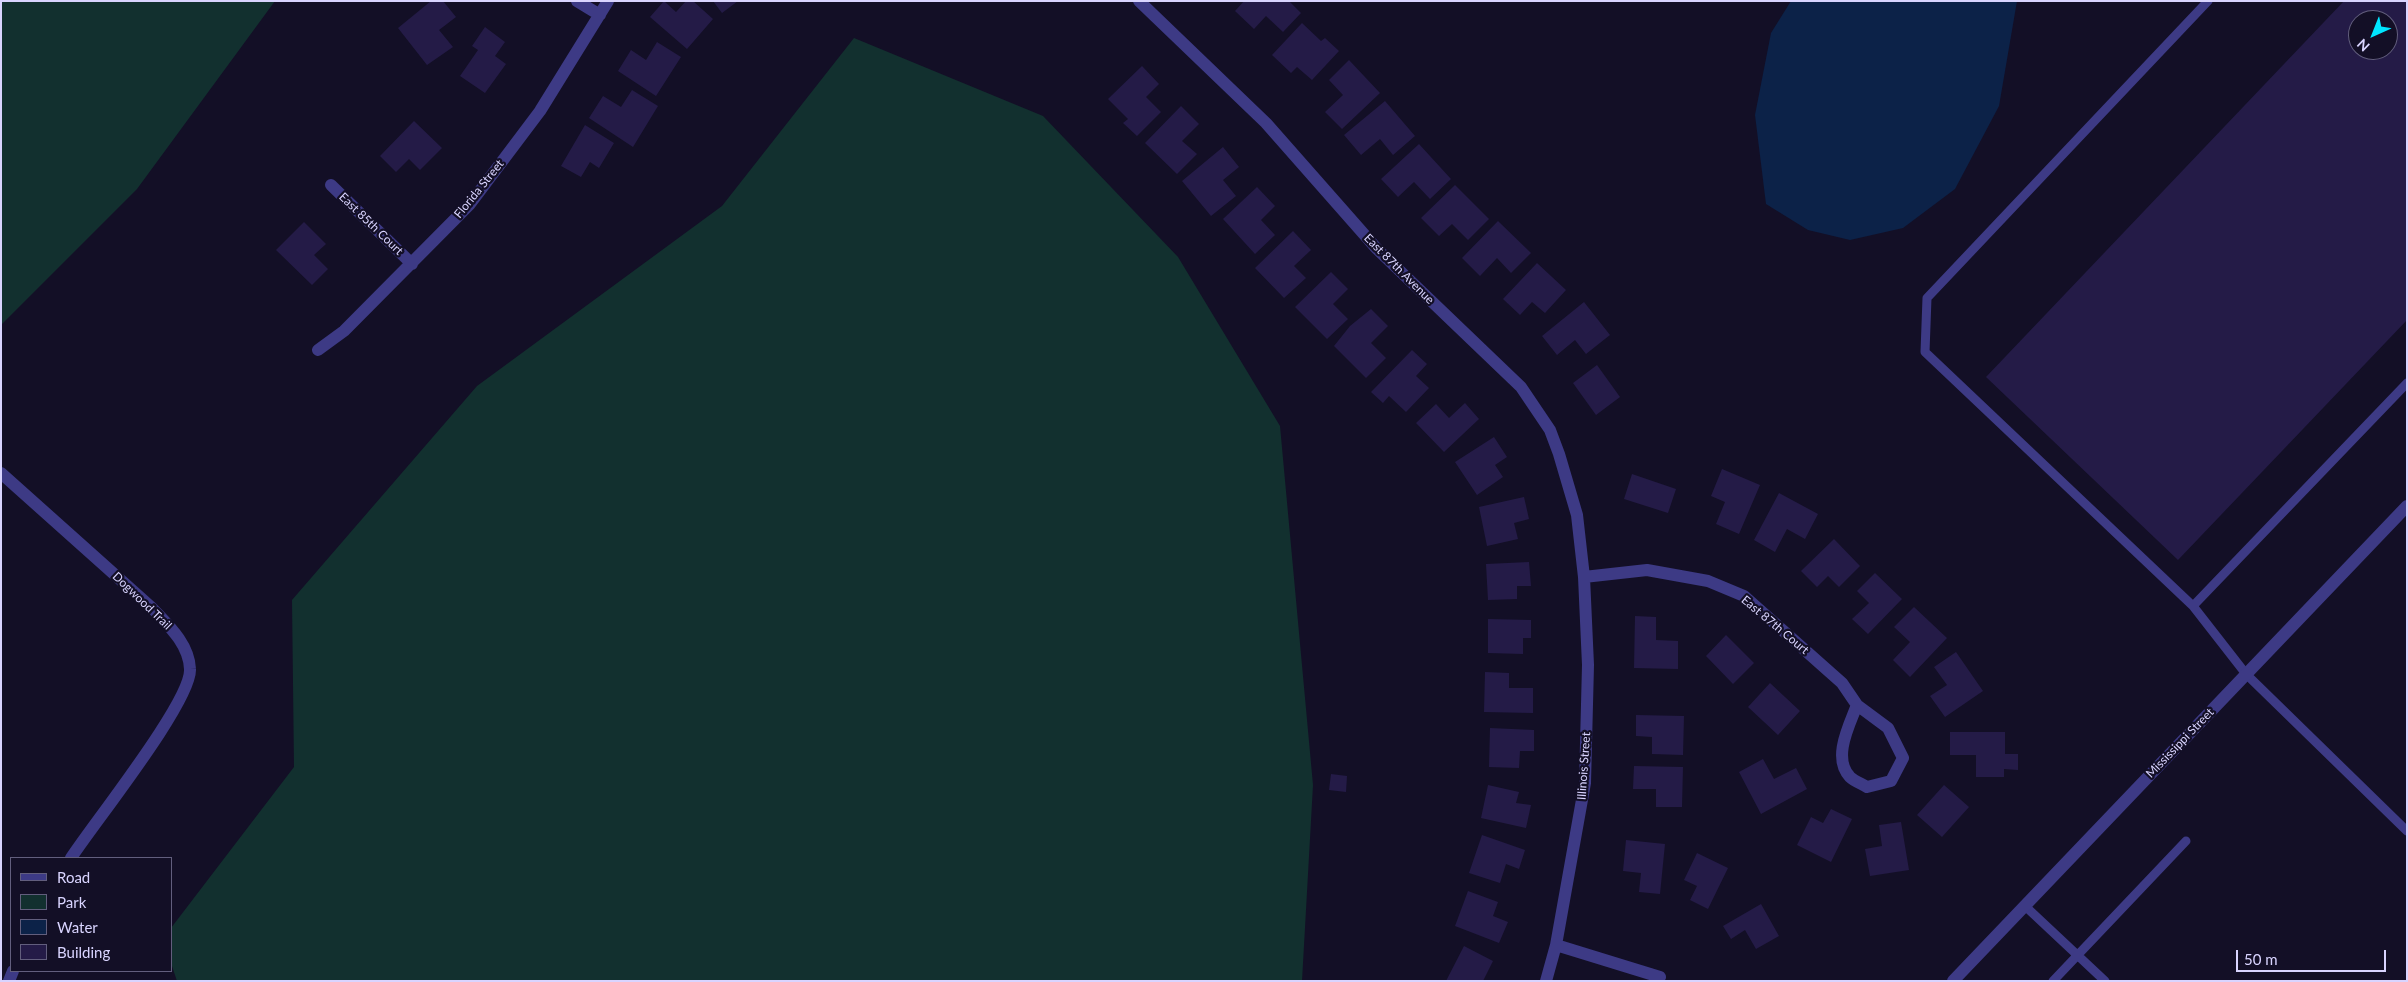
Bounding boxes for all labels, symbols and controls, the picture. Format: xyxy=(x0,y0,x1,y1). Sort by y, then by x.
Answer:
north arrow xyxy=(2348,10,2398,60)
text: N xyxy=(2353,36,2373,55)
street label: Florida Street xyxy=(451,157,507,221)
street label: East 85th Court xyxy=(336,190,406,258)
street label: East 87th Avenue xyxy=(1361,231,1437,307)
street label: Dogwood Trail xyxy=(109,569,175,633)
street label: East 87th Court xyxy=(1738,593,1812,657)
street label: Mississippi Street xyxy=(2143,705,2217,781)
street label: Illinois Street xyxy=(1574,732,1594,800)
legend xyxy=(10,857,172,972)
text: Road xyxy=(57,868,90,886)
text: Park xyxy=(57,893,86,911)
text: Water xyxy=(57,918,98,936)
scale bar xyxy=(2238,940,2388,972)
text: Building xyxy=(57,943,110,961)
text: 50 m xyxy=(2244,950,2278,968)

